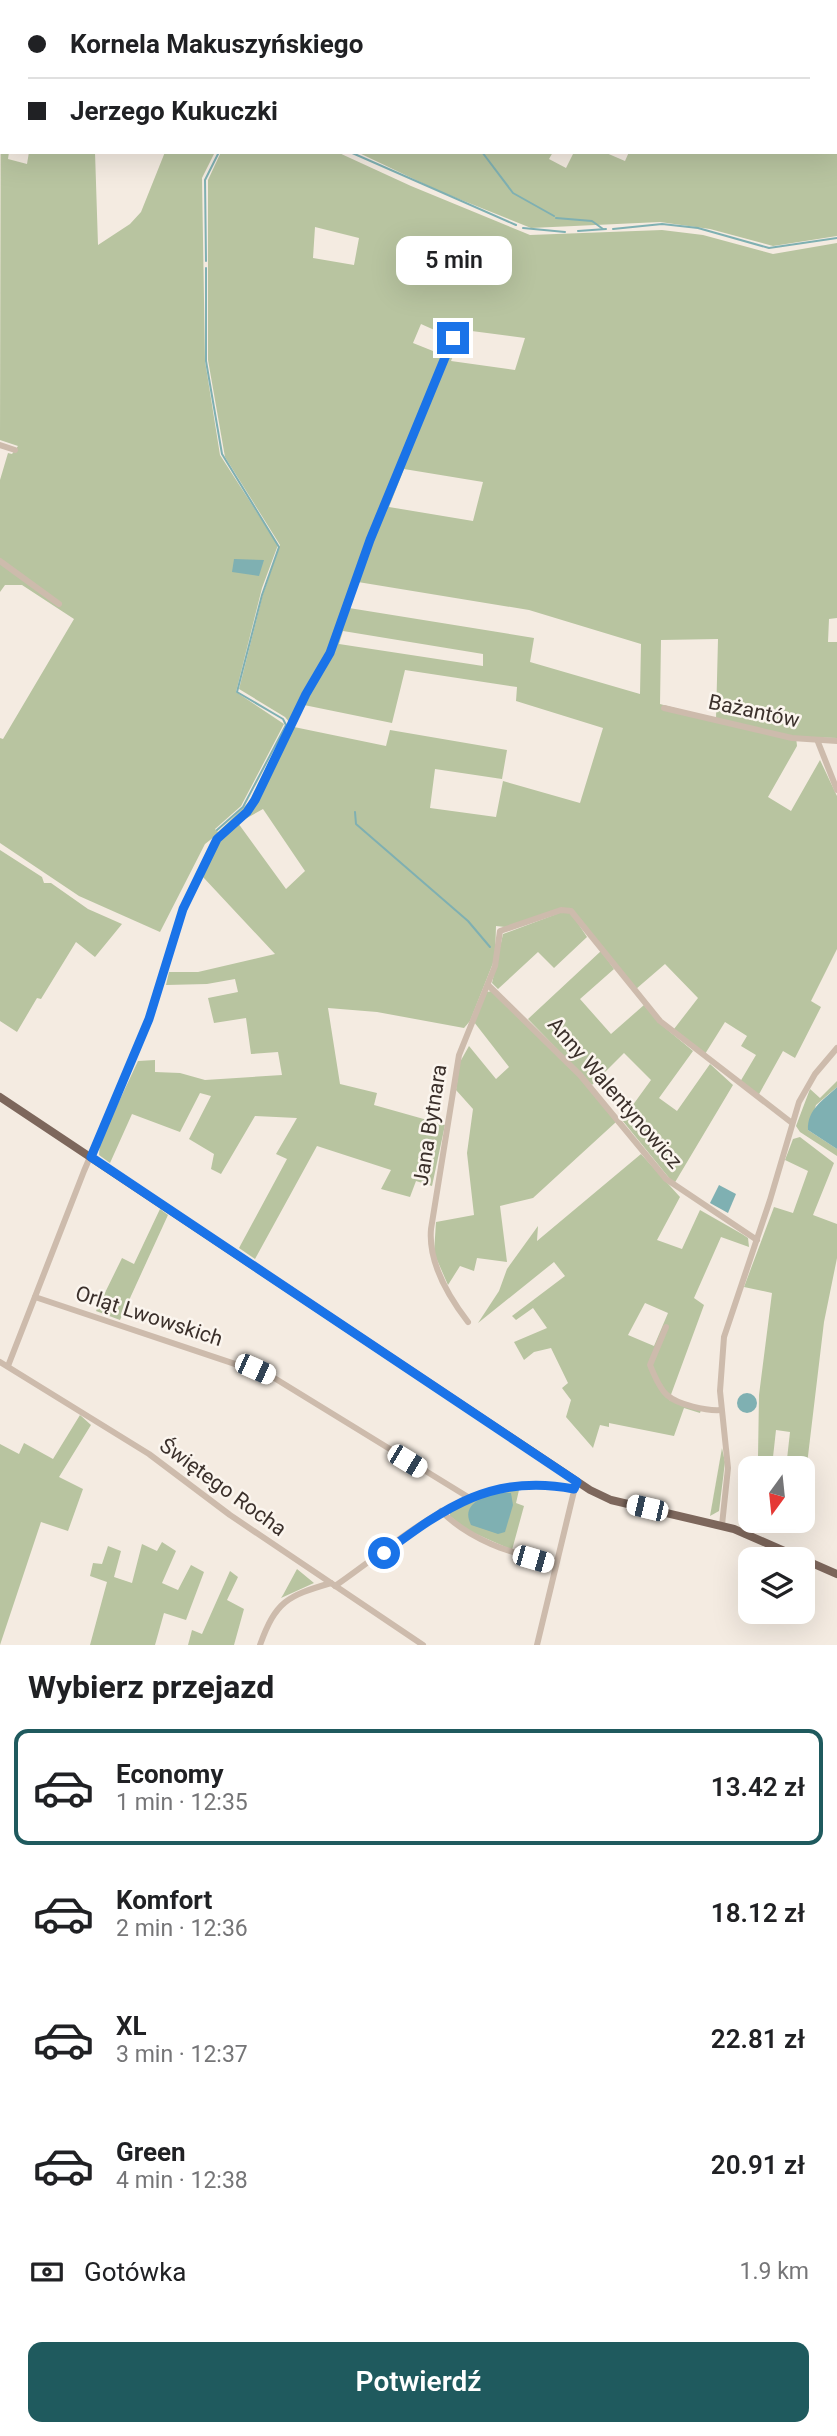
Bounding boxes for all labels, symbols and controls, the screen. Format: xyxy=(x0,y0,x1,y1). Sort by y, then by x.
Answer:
text: Kornela Makuszyńskiego xyxy=(70,29,363,59)
text: Jerzego Kukuczki xyxy=(70,96,278,126)
callout: 5 min xyxy=(395,236,511,286)
text: 5 min xyxy=(425,247,483,274)
route end xyxy=(437,322,469,354)
street label: Bażantów xyxy=(706,690,802,732)
street label: Anny Walentynowicz xyxy=(543,1013,687,1173)
street label: Jana Bytnara xyxy=(409,1063,451,1187)
street label: Orląt Lwowskich xyxy=(72,1281,226,1351)
car xyxy=(232,1351,279,1387)
street label: Świętego Rocha xyxy=(155,1433,291,1541)
car xyxy=(384,1441,431,1481)
north arrow xyxy=(738,1456,816,1533)
map controls xyxy=(738,1456,815,1624)
car xyxy=(625,1493,670,1523)
route start xyxy=(368,1537,400,1569)
car xyxy=(510,1543,557,1575)
button: layers xyxy=(738,1547,815,1624)
text: Wybierz przejazd xyxy=(28,1668,274,1706)
icon: car xyxy=(32,1756,95,1819)
text: Economy xyxy=(116,1759,223,1789)
text: 13.42 zł xyxy=(711,1772,805,1802)
text: 1 min · 12:35 xyxy=(116,1789,248,1816)
icon: car xyxy=(32,1882,95,1945)
text: Komfort xyxy=(116,1885,212,1915)
text: 18.12 zł xyxy=(711,1898,805,1928)
text: 2 min · 12:36 xyxy=(116,1915,248,1942)
icon: car xyxy=(32,2008,95,2071)
text: XL xyxy=(116,2011,147,2041)
text: 22.81 zł xyxy=(711,2024,805,2054)
text: 3 min · 12:37 xyxy=(116,2041,248,2068)
icon: car xyxy=(32,2134,95,2197)
text: Green xyxy=(116,2137,186,2167)
text: 20.91 zł xyxy=(711,2150,805,2180)
text: 4 min · 12:38 xyxy=(116,2167,248,2194)
icon: cash xyxy=(28,2253,66,2291)
text: Gotówka xyxy=(84,2257,186,2287)
text: 1.9 km xyxy=(740,2258,809,2285)
button: Potwierdź xyxy=(28,2342,809,2422)

